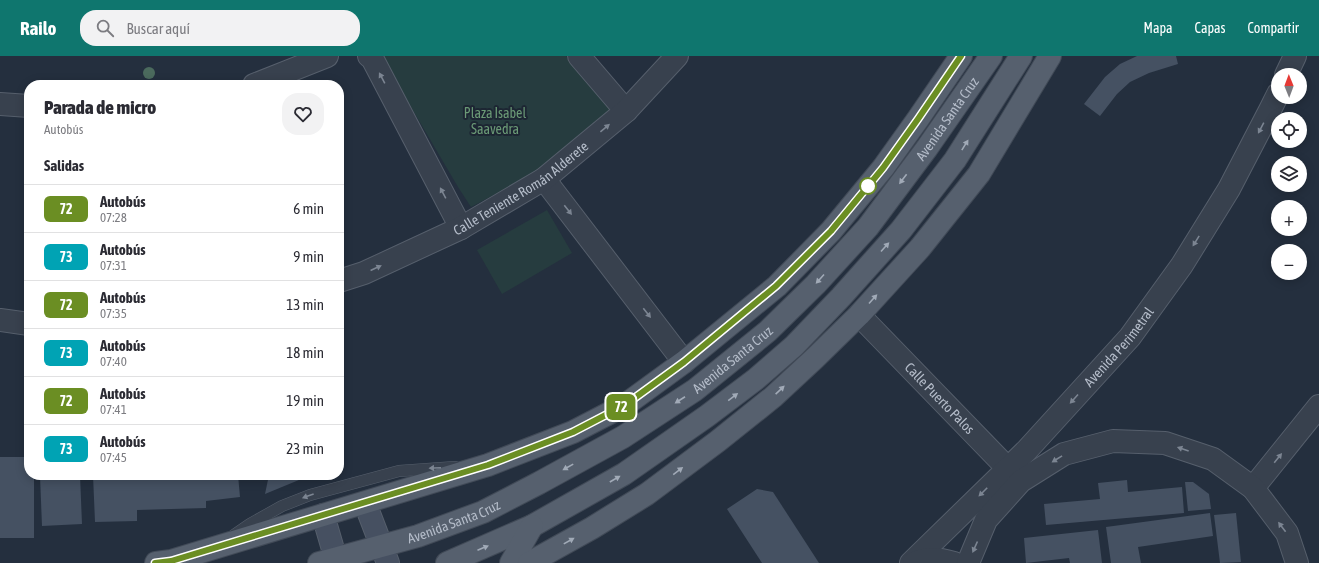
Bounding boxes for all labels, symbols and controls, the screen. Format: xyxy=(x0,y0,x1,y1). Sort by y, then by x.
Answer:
search box xyxy=(80,10,360,46)
text: Railo xyxy=(20,17,56,39)
icon: search xyxy=(94,17,116,39)
text: Buscar aquí xyxy=(126,20,190,37)
text: Mapa xyxy=(1144,20,1173,36)
text: Capas xyxy=(1195,20,1226,36)
text: Compartir xyxy=(1248,20,1299,36)
north arrow xyxy=(1271,68,1307,104)
map controls xyxy=(1271,68,1307,280)
one-way arrow xyxy=(379,72,385,84)
street label: Avenida Santa Cruz xyxy=(913,74,982,164)
button: heart xyxy=(282,93,324,135)
text: Parada de micro xyxy=(44,96,156,118)
park label: Plaza Isabel Saavedra xyxy=(464,105,526,137)
button: locate xyxy=(1271,112,1307,148)
text: Autobús xyxy=(44,122,83,137)
one-way arrow xyxy=(1257,123,1264,134)
one-way arrow xyxy=(600,124,611,133)
street label: Calle Teniente Román Alderete xyxy=(451,138,591,238)
one-way arrow xyxy=(961,140,969,150)
button: layers xyxy=(1271,156,1307,192)
text: Salidas xyxy=(44,157,84,174)
one-way arrow xyxy=(899,174,908,185)
unlabelled marker xyxy=(859,177,877,195)
one-way arrow xyxy=(439,187,446,199)
text: Autobús xyxy=(100,193,145,210)
text: 6 min xyxy=(293,200,324,217)
button: + xyxy=(1271,200,1307,236)
text: 72 xyxy=(59,201,73,217)
one-way arrow xyxy=(564,204,572,215)
text: 07:28 xyxy=(100,210,127,225)
one-way arrow xyxy=(1192,236,1200,246)
text: Autobús xyxy=(100,241,145,258)
one-way arrow xyxy=(881,242,890,253)
button: − xyxy=(1271,244,1307,280)
text: 9 min xyxy=(293,248,324,265)
text: 73 xyxy=(59,249,73,265)
text: 07:31 xyxy=(100,258,127,273)
one-way arrow xyxy=(370,265,381,271)
one-way arrow xyxy=(816,274,825,284)
text: Autobús xyxy=(100,289,145,306)
one-way arrow xyxy=(868,294,878,304)
text: 13 min xyxy=(286,296,324,313)
text: 72 xyxy=(59,297,73,313)
street label: Avenida Perimetral xyxy=(1081,304,1157,390)
text: 07:35 xyxy=(100,306,127,321)
one-way arrow xyxy=(643,308,651,319)
street label: Avenida Santa Cruz xyxy=(689,323,776,397)
text: Autobús xyxy=(100,337,145,354)
text: 18 min xyxy=(286,344,324,361)
text: 73 xyxy=(59,345,73,361)
text: 07:40 xyxy=(100,354,127,369)
street label: Calle Puerto Palos xyxy=(902,359,978,437)
text: Autobús xyxy=(100,385,145,402)
one-way arrow xyxy=(775,385,785,395)
text: 19 min xyxy=(286,392,324,409)
one-way arrow xyxy=(727,392,738,401)
text: 72 xyxy=(59,393,73,409)
line badge: 72 xyxy=(603,394,639,420)
one-way arrow xyxy=(1069,394,1079,404)
one-way arrow xyxy=(675,396,685,404)
text: 72 xyxy=(614,399,628,415)
text: 07:41 xyxy=(100,402,127,417)
text: Autobús xyxy=(100,433,145,450)
text: 23 min xyxy=(286,440,324,457)
text: 73 xyxy=(59,441,73,457)
one-way arrow xyxy=(1176,446,1188,452)
text: 07:45 xyxy=(100,450,127,465)
one-way arrow xyxy=(1273,452,1282,463)
one-way arrow xyxy=(1051,455,1063,462)
one-way arrow xyxy=(563,464,574,471)
one-way arrow xyxy=(429,465,441,472)
one-way arrow xyxy=(673,466,684,475)
one-way arrow xyxy=(609,476,621,483)
one-way arrow xyxy=(978,487,988,497)
one-way arrow xyxy=(302,493,314,499)
street label: Avenida Santa Cruz xyxy=(406,497,503,547)
one-way arrow xyxy=(1279,522,1287,532)
one-way arrow xyxy=(563,538,575,544)
one-way arrow xyxy=(972,541,978,552)
one-way arrow xyxy=(477,544,489,550)

